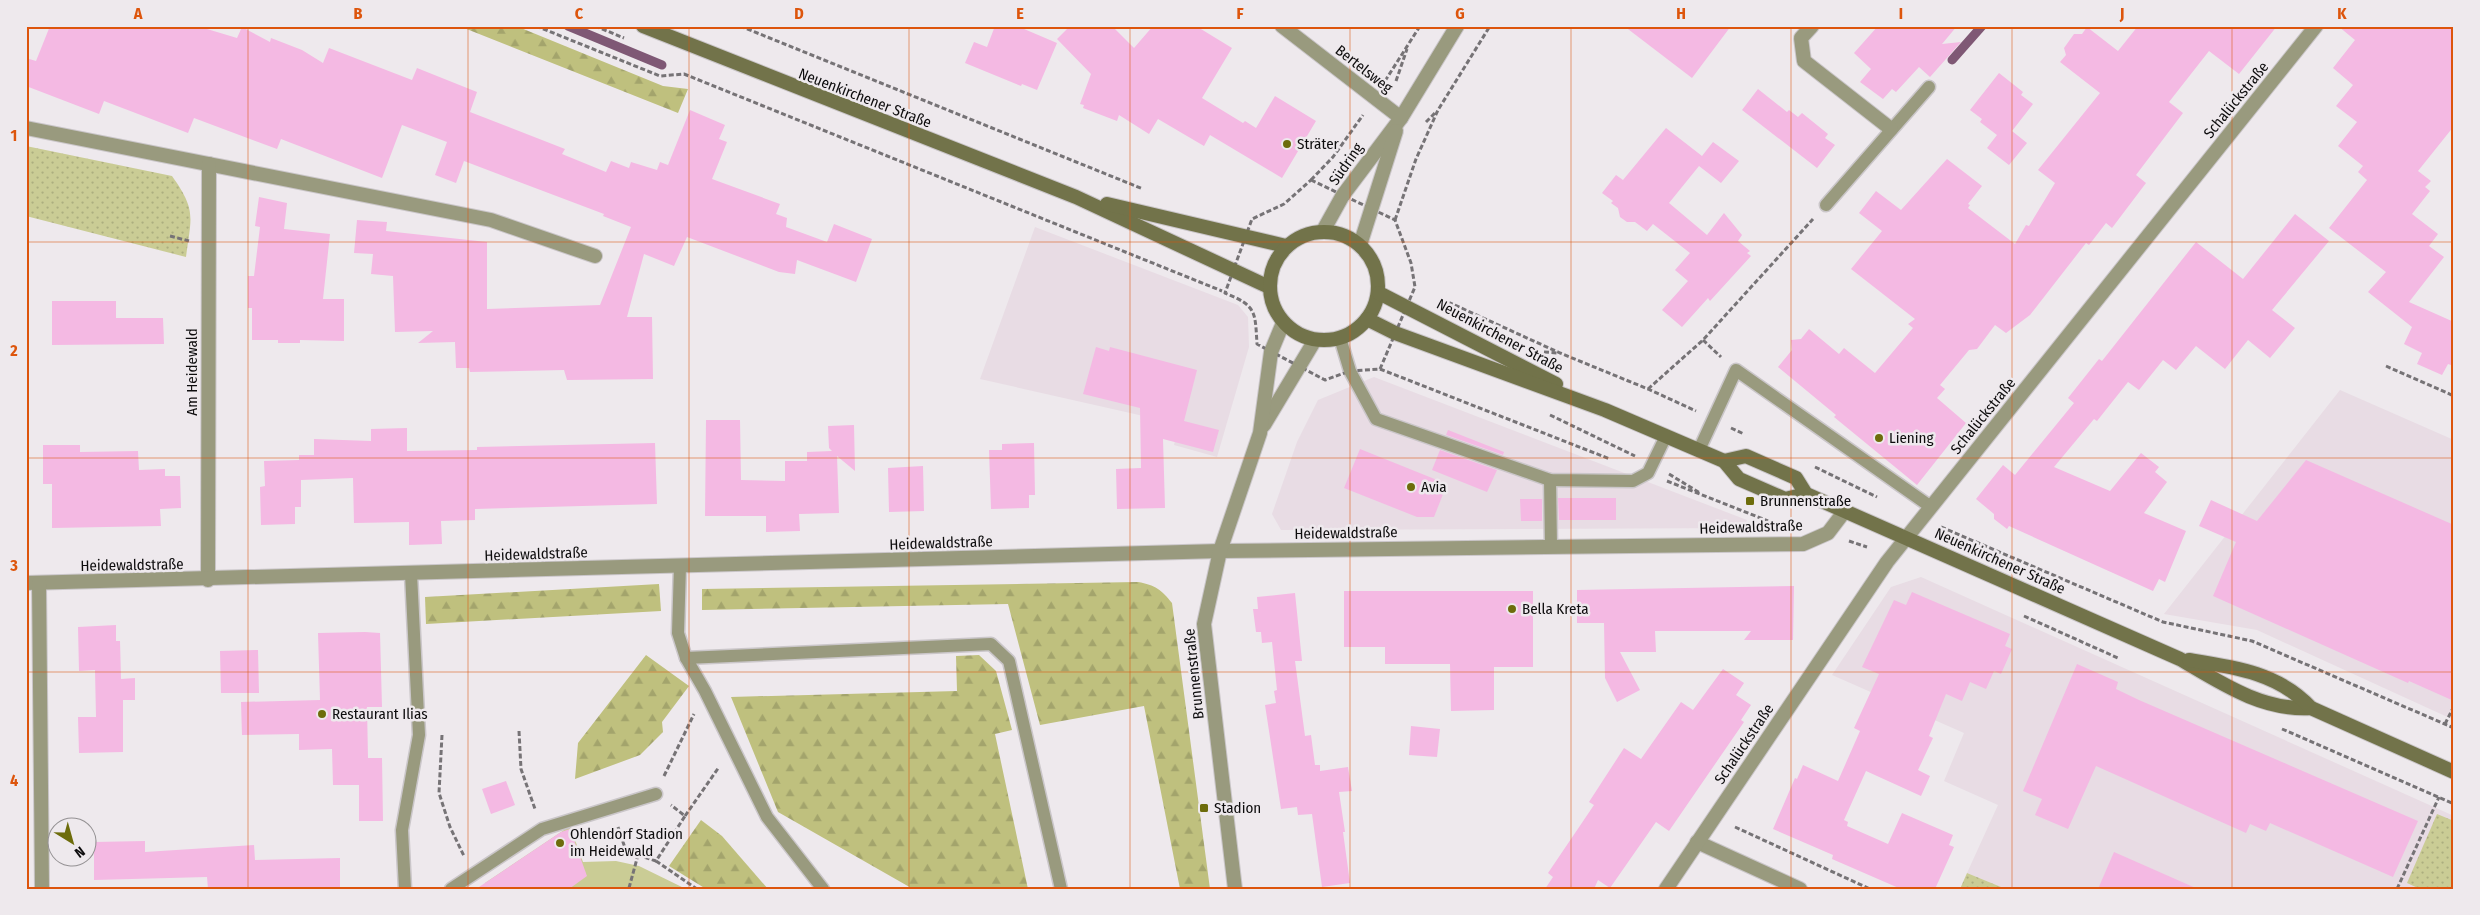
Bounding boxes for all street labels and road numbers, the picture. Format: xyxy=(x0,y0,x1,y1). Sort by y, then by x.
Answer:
street label: Bertelsweg xyxy=(1332,41,1396,97)
street label: Schalückstraße xyxy=(2200,58,2272,142)
street label: Neuenkirchener Straße xyxy=(796,64,934,132)
street label: Südring xyxy=(1325,139,1367,189)
street label: Neuenkirchener Straße xyxy=(1434,295,1566,377)
street label: Am Heidewald xyxy=(183,328,201,416)
street label: Schalückstraße xyxy=(1947,374,2019,458)
street label: Heidewaldstraße xyxy=(1699,516,1803,538)
street label: Heidewaldstraße xyxy=(1294,523,1398,543)
street label: Neuenkirchener Straße xyxy=(1932,524,2068,598)
street label: Heidewaldstraße xyxy=(889,532,993,554)
street label: Heidewaldstraße xyxy=(484,543,588,565)
street label: Heidewaldstraße xyxy=(80,555,184,575)
street label: Brunnenstraße xyxy=(1180,628,1208,720)
street label: Schalückstraße xyxy=(1711,700,1777,788)

